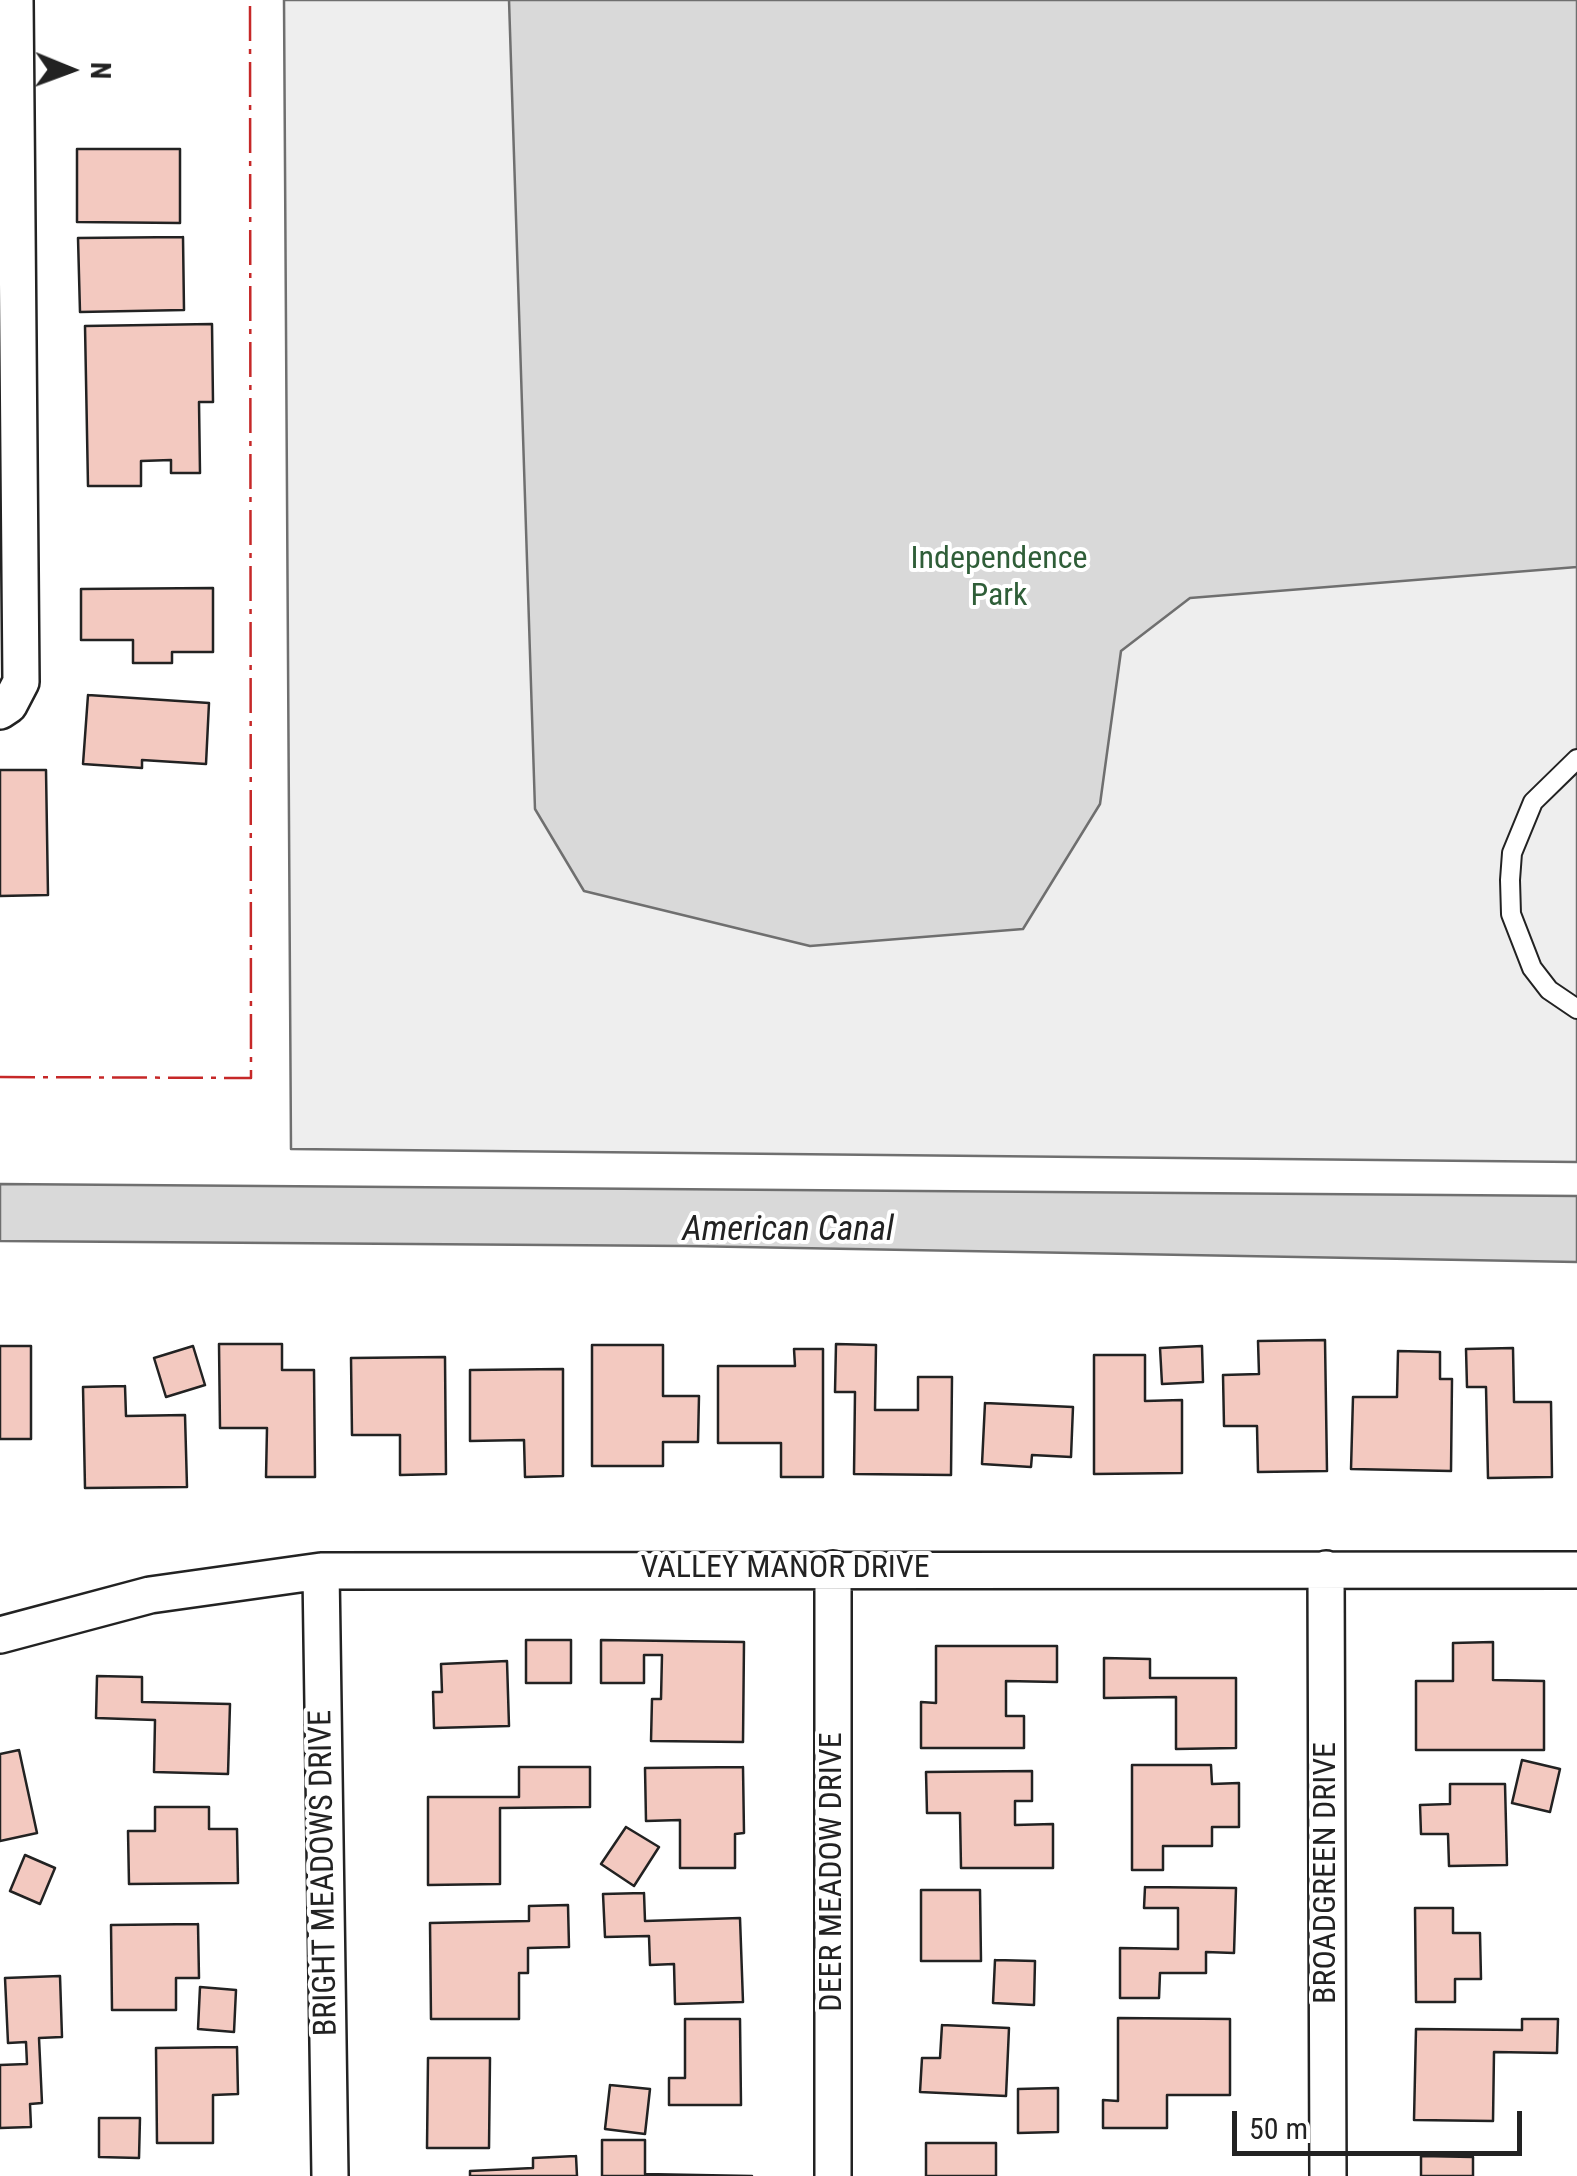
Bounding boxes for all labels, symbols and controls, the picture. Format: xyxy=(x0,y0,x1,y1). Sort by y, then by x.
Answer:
north arrow xyxy=(20,20,120,120)
text: N xyxy=(84,62,117,79)
park label: Independence Park xyxy=(911,541,1087,616)
water label: American Canal xyxy=(682,1210,894,1252)
street label: VALLEY MANOR DRIVE xyxy=(640,1550,930,1588)
street label: BRIGHT MEADOWS DRIVE xyxy=(303,1710,347,2036)
street label: DEER MEADOW DRIVE xyxy=(814,1732,852,2012)
street label: BROADGREEN DRIVE xyxy=(1308,1742,1346,2004)
scale bar xyxy=(1237,2091,1527,2153)
text: 50 m xyxy=(1249,2111,1308,2146)

